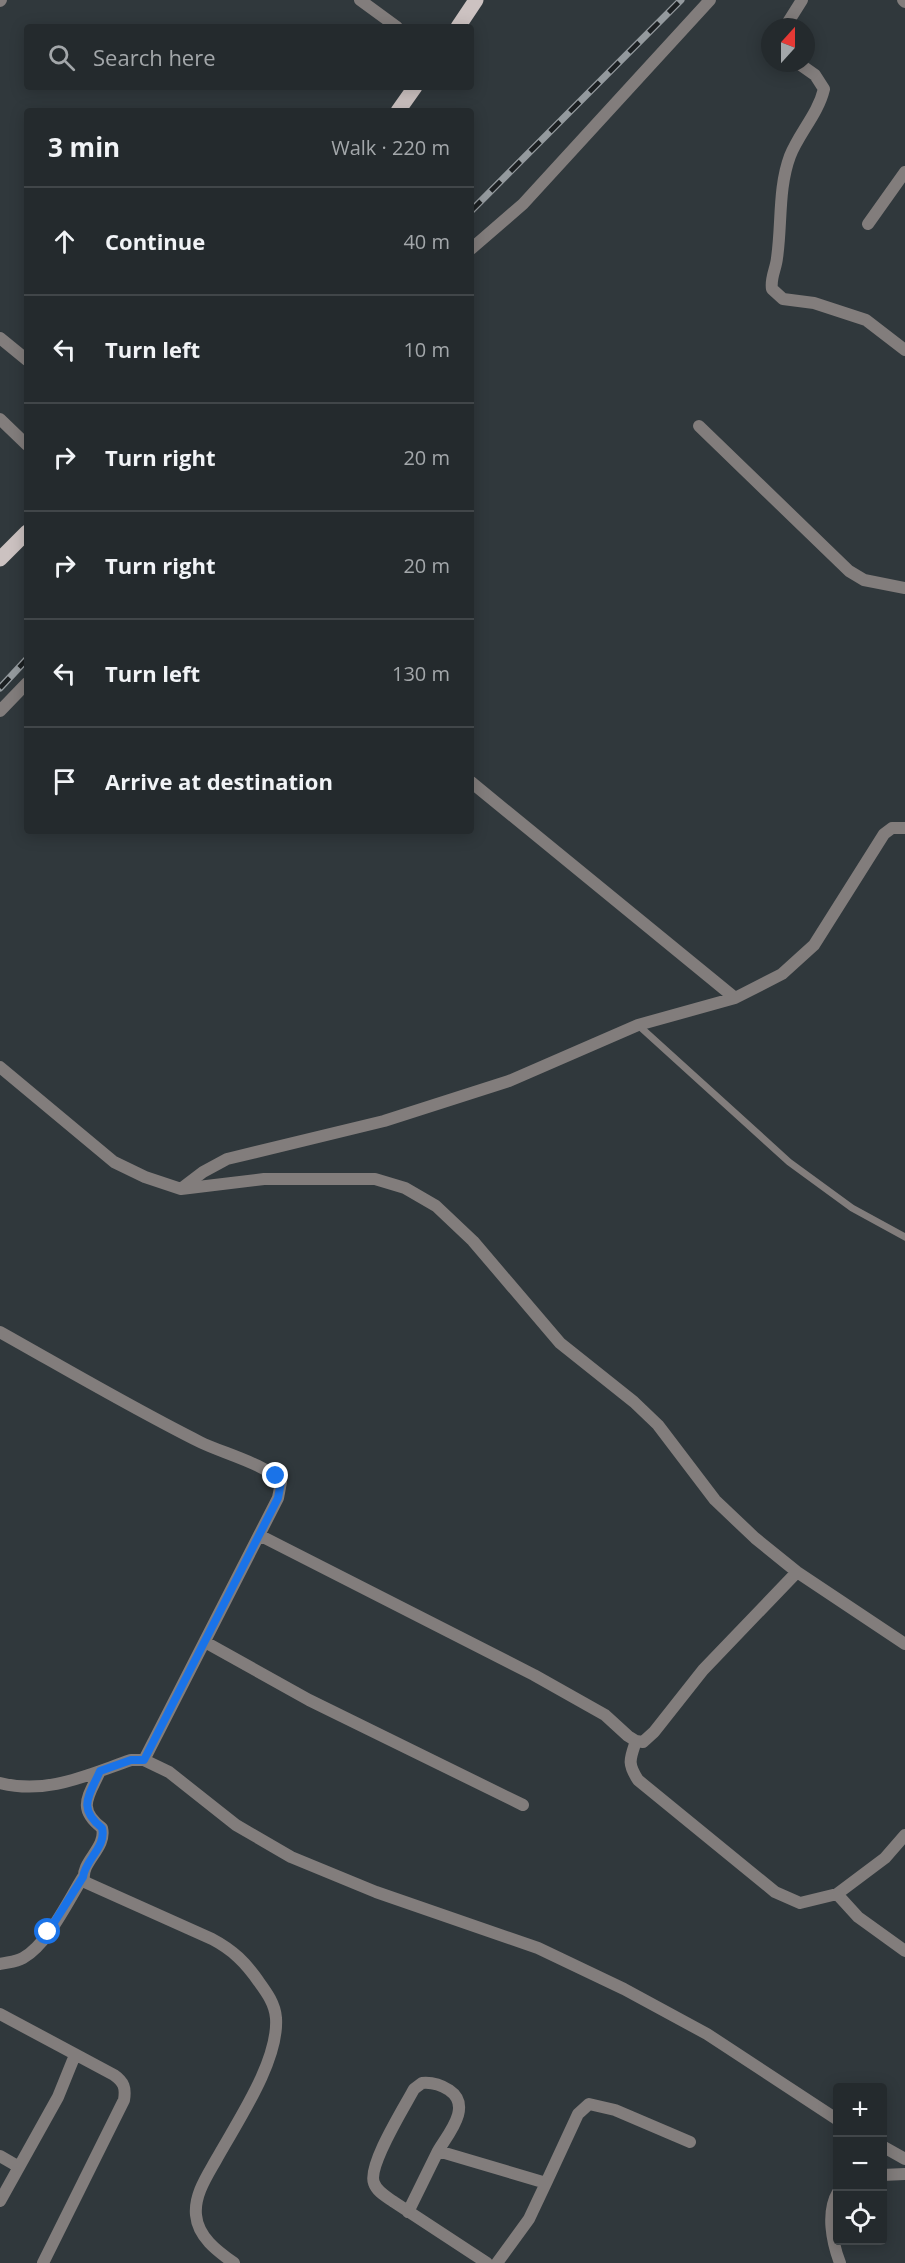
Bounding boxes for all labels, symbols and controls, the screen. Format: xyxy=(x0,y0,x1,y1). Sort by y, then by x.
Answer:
north arrow xyxy=(761,18,815,72)
search box xyxy=(24,24,474,90)
icon: search xyxy=(45,41,78,74)
text: Search here xyxy=(93,42,216,72)
text: 3 min xyxy=(48,129,120,165)
text: Walk · 220 m xyxy=(331,134,450,161)
icon: ahead xyxy=(48,225,81,258)
text: Continue xyxy=(105,226,205,256)
text: 40 m xyxy=(403,228,450,255)
icon: left xyxy=(48,333,81,366)
text: Turn left xyxy=(105,334,200,364)
text: 10 m xyxy=(403,336,450,363)
icon: right xyxy=(48,441,81,474)
text: Turn right xyxy=(105,442,216,472)
text: 20 m xyxy=(403,444,450,471)
icon: right xyxy=(48,549,81,582)
text: Turn right xyxy=(105,550,216,580)
text: 20 m xyxy=(403,552,450,579)
icon: left xyxy=(48,657,81,690)
text: Turn left xyxy=(105,658,200,688)
text: 130 m xyxy=(392,660,450,687)
icon: arrive xyxy=(48,765,81,798)
text: Arrive at destination xyxy=(105,766,333,796)
route end xyxy=(262,1462,288,1488)
route start xyxy=(34,1918,60,1944)
map controls xyxy=(833,2083,887,2245)
button: + xyxy=(833,2083,887,2137)
button: − xyxy=(833,2137,887,2191)
button: locate xyxy=(833,2191,887,2245)

